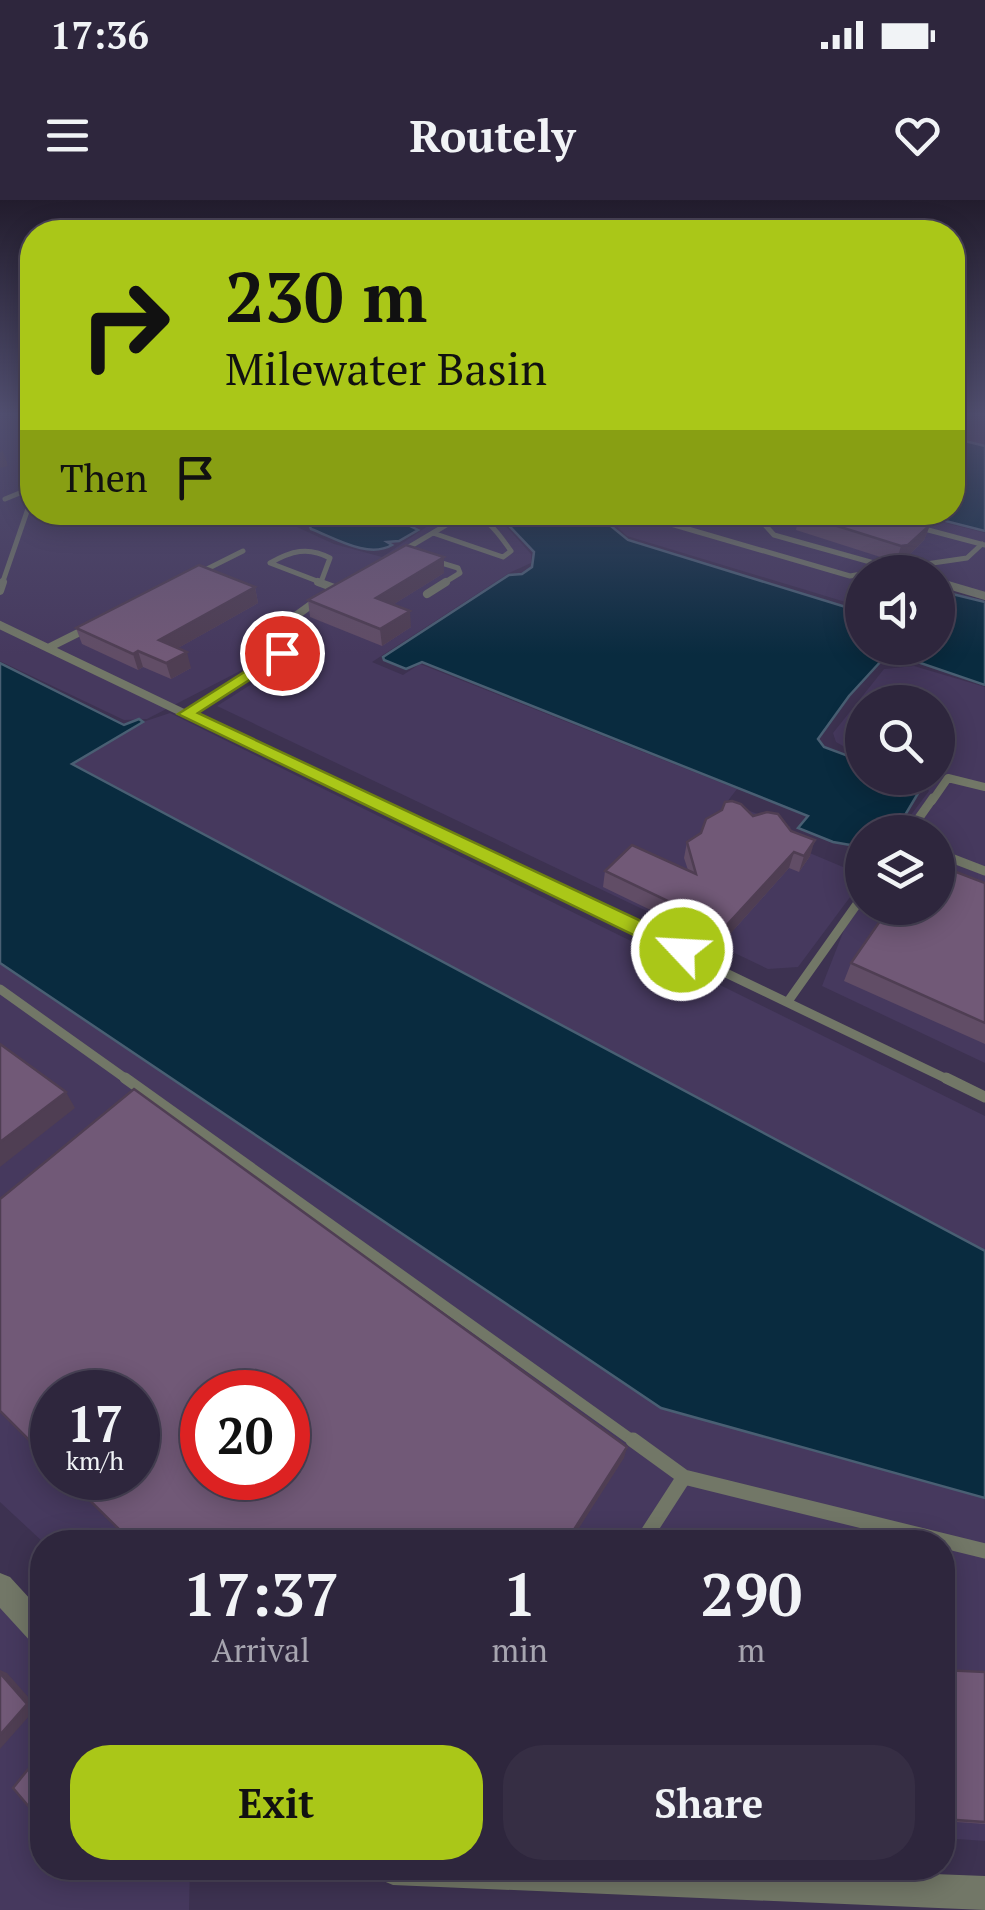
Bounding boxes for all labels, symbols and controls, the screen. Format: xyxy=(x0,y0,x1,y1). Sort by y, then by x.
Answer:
text: 17:36 xyxy=(50,10,149,60)
text: Routely xyxy=(410,105,575,165)
icon: menu xyxy=(40,108,95,163)
icon: heart xyxy=(890,108,945,163)
text: 230 m xyxy=(225,249,427,342)
icon: right xyxy=(60,260,190,390)
text: Milewater Basin xyxy=(225,338,547,398)
icon: arrive xyxy=(168,450,223,505)
text: Then xyxy=(60,453,148,503)
map controls xyxy=(845,555,955,925)
button: sound xyxy=(845,555,955,665)
pin xyxy=(240,611,325,696)
icon: arrive xyxy=(255,626,310,681)
button: search xyxy=(845,685,955,795)
button: layers xyxy=(845,815,955,925)
position arrow xyxy=(630,898,734,1002)
speed limit sign: 20 xyxy=(180,1370,310,1500)
text: 17 xyxy=(67,1390,123,1456)
text: km/h xyxy=(66,1444,124,1477)
text: 17:37 xyxy=(183,1554,339,1633)
text: 1 xyxy=(503,1554,537,1633)
text: 290 xyxy=(701,1554,802,1633)
text: Arrival xyxy=(212,1629,310,1671)
text: min xyxy=(492,1629,548,1671)
text: m xyxy=(738,1629,765,1671)
button: Exit xyxy=(70,1745,483,1860)
button: Share xyxy=(503,1745,915,1860)

